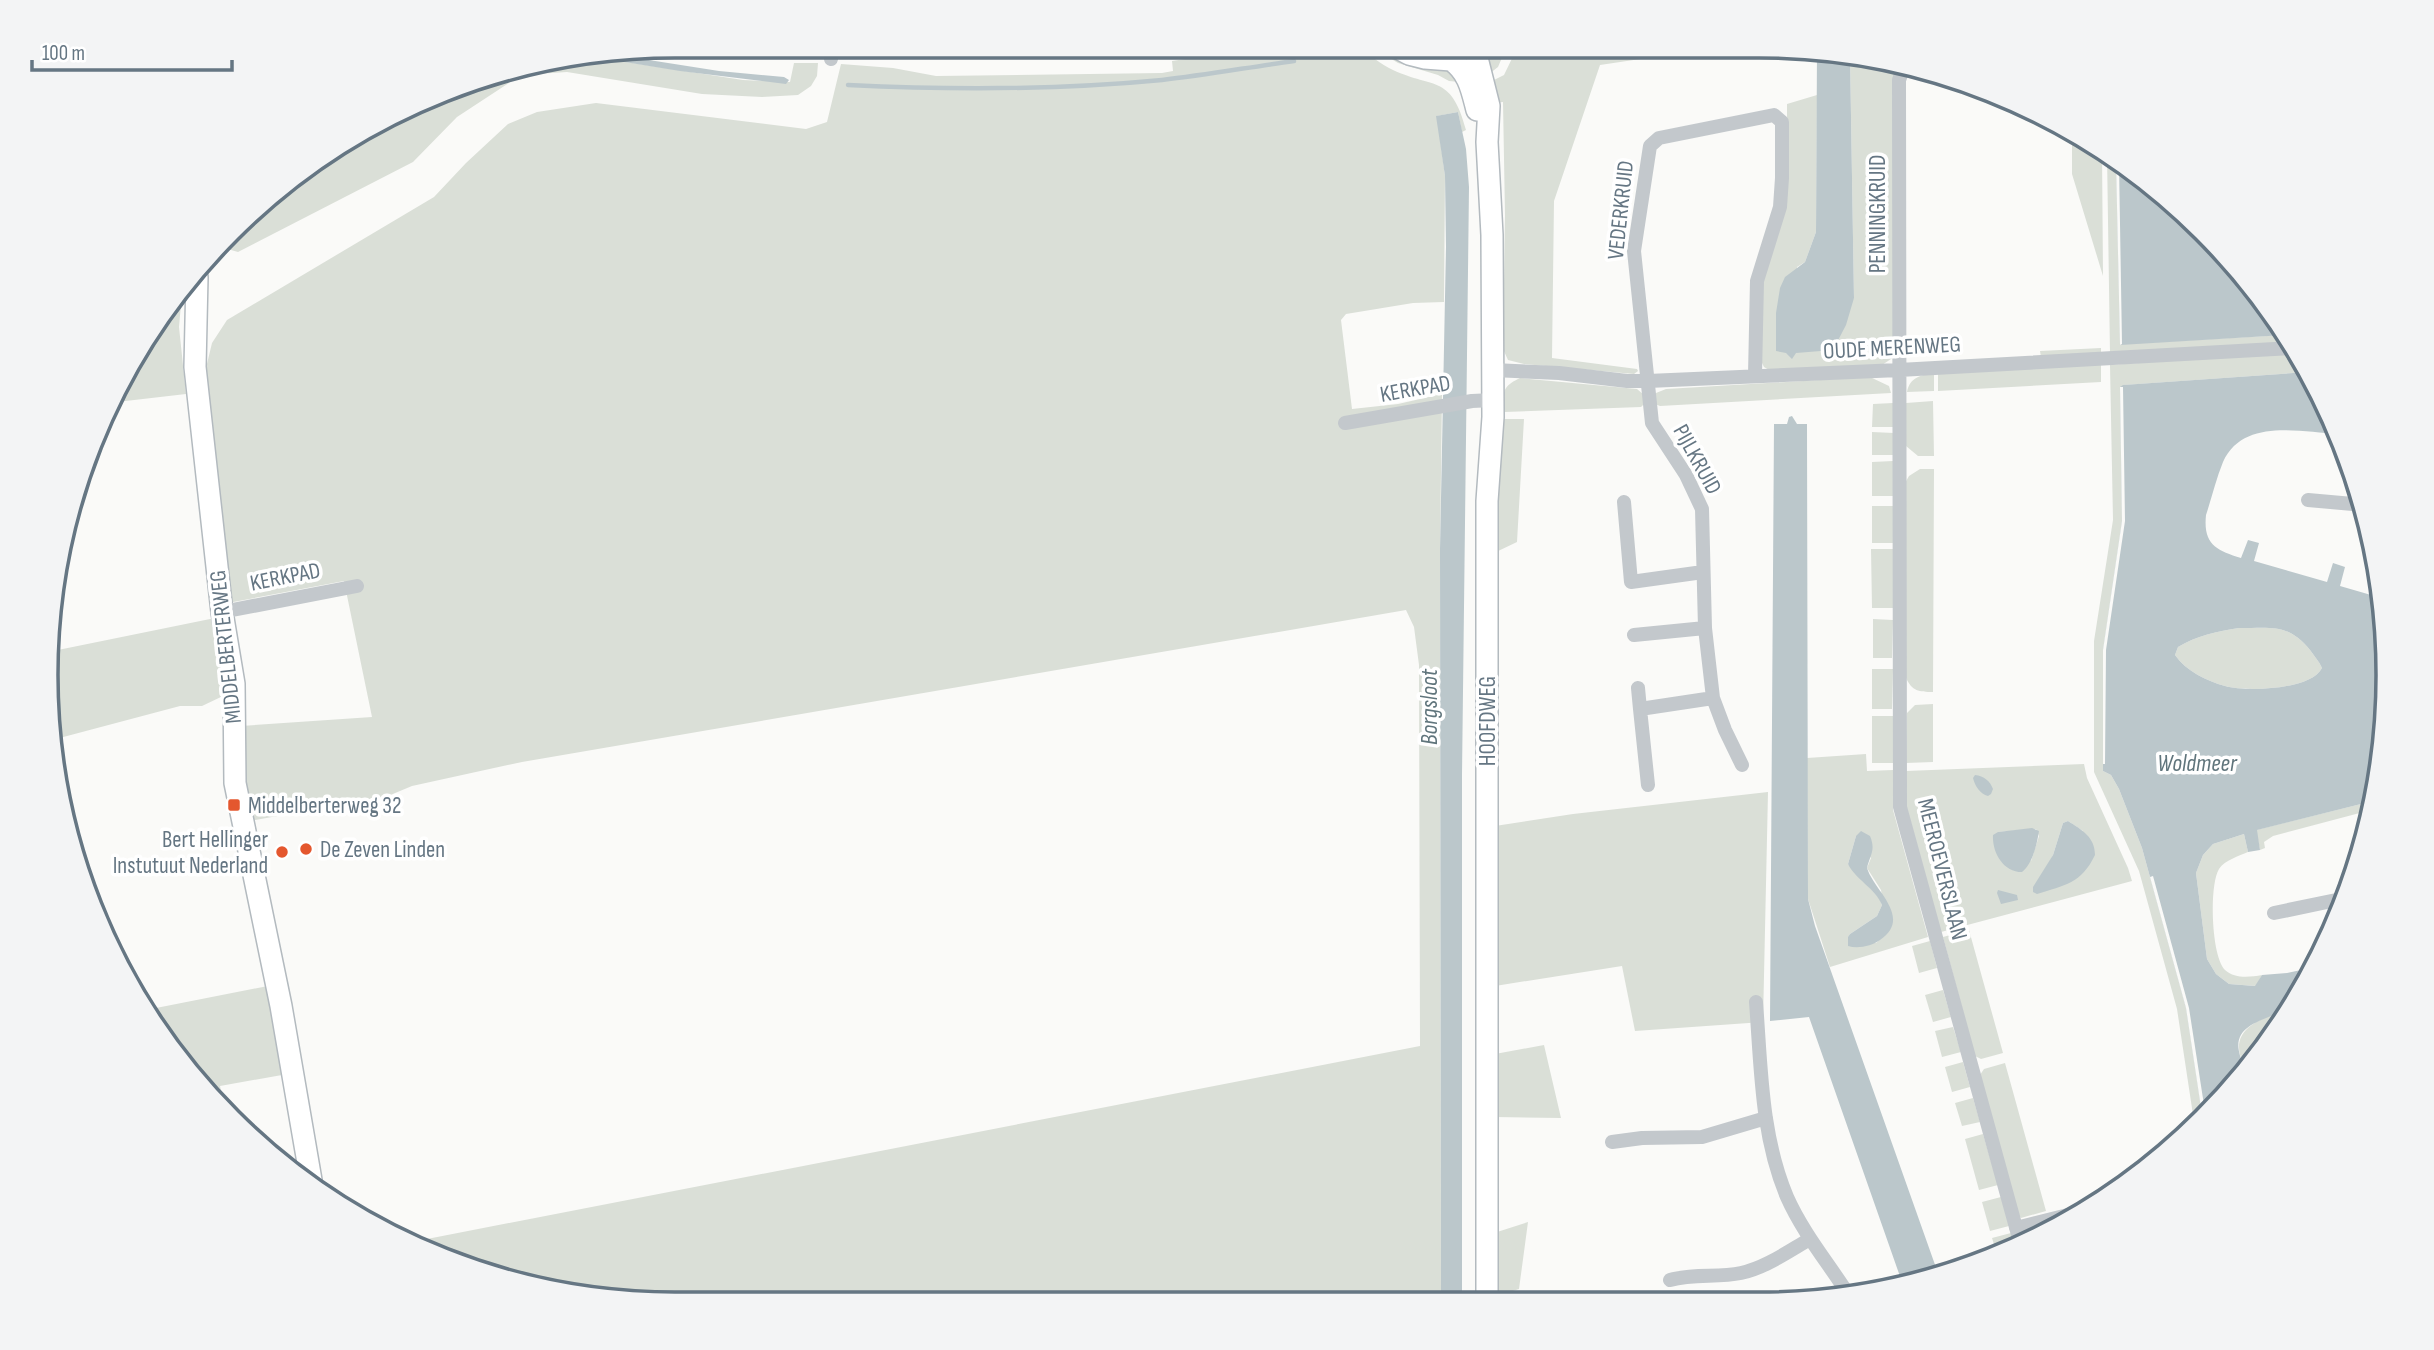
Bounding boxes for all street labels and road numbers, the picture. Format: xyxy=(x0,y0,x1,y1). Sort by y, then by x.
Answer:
street label: PENNINGKRUID xyxy=(1864,155,1892,273)
street label: VEDERKRUID xyxy=(1602,159,1640,261)
street label: OUDE MERENWEG xyxy=(1823,330,1962,366)
street label: KERKPAD xyxy=(1378,369,1453,409)
street label: PIJLKRUID xyxy=(1667,420,1728,499)
street label: KERKPAD xyxy=(248,556,323,598)
street label: MIDDELBERTERWEG xyxy=(204,569,248,725)
street label: HOOFDWEG xyxy=(1474,676,1502,766)
street label: MEEROEVERSLAAN xyxy=(1911,796,1973,943)

